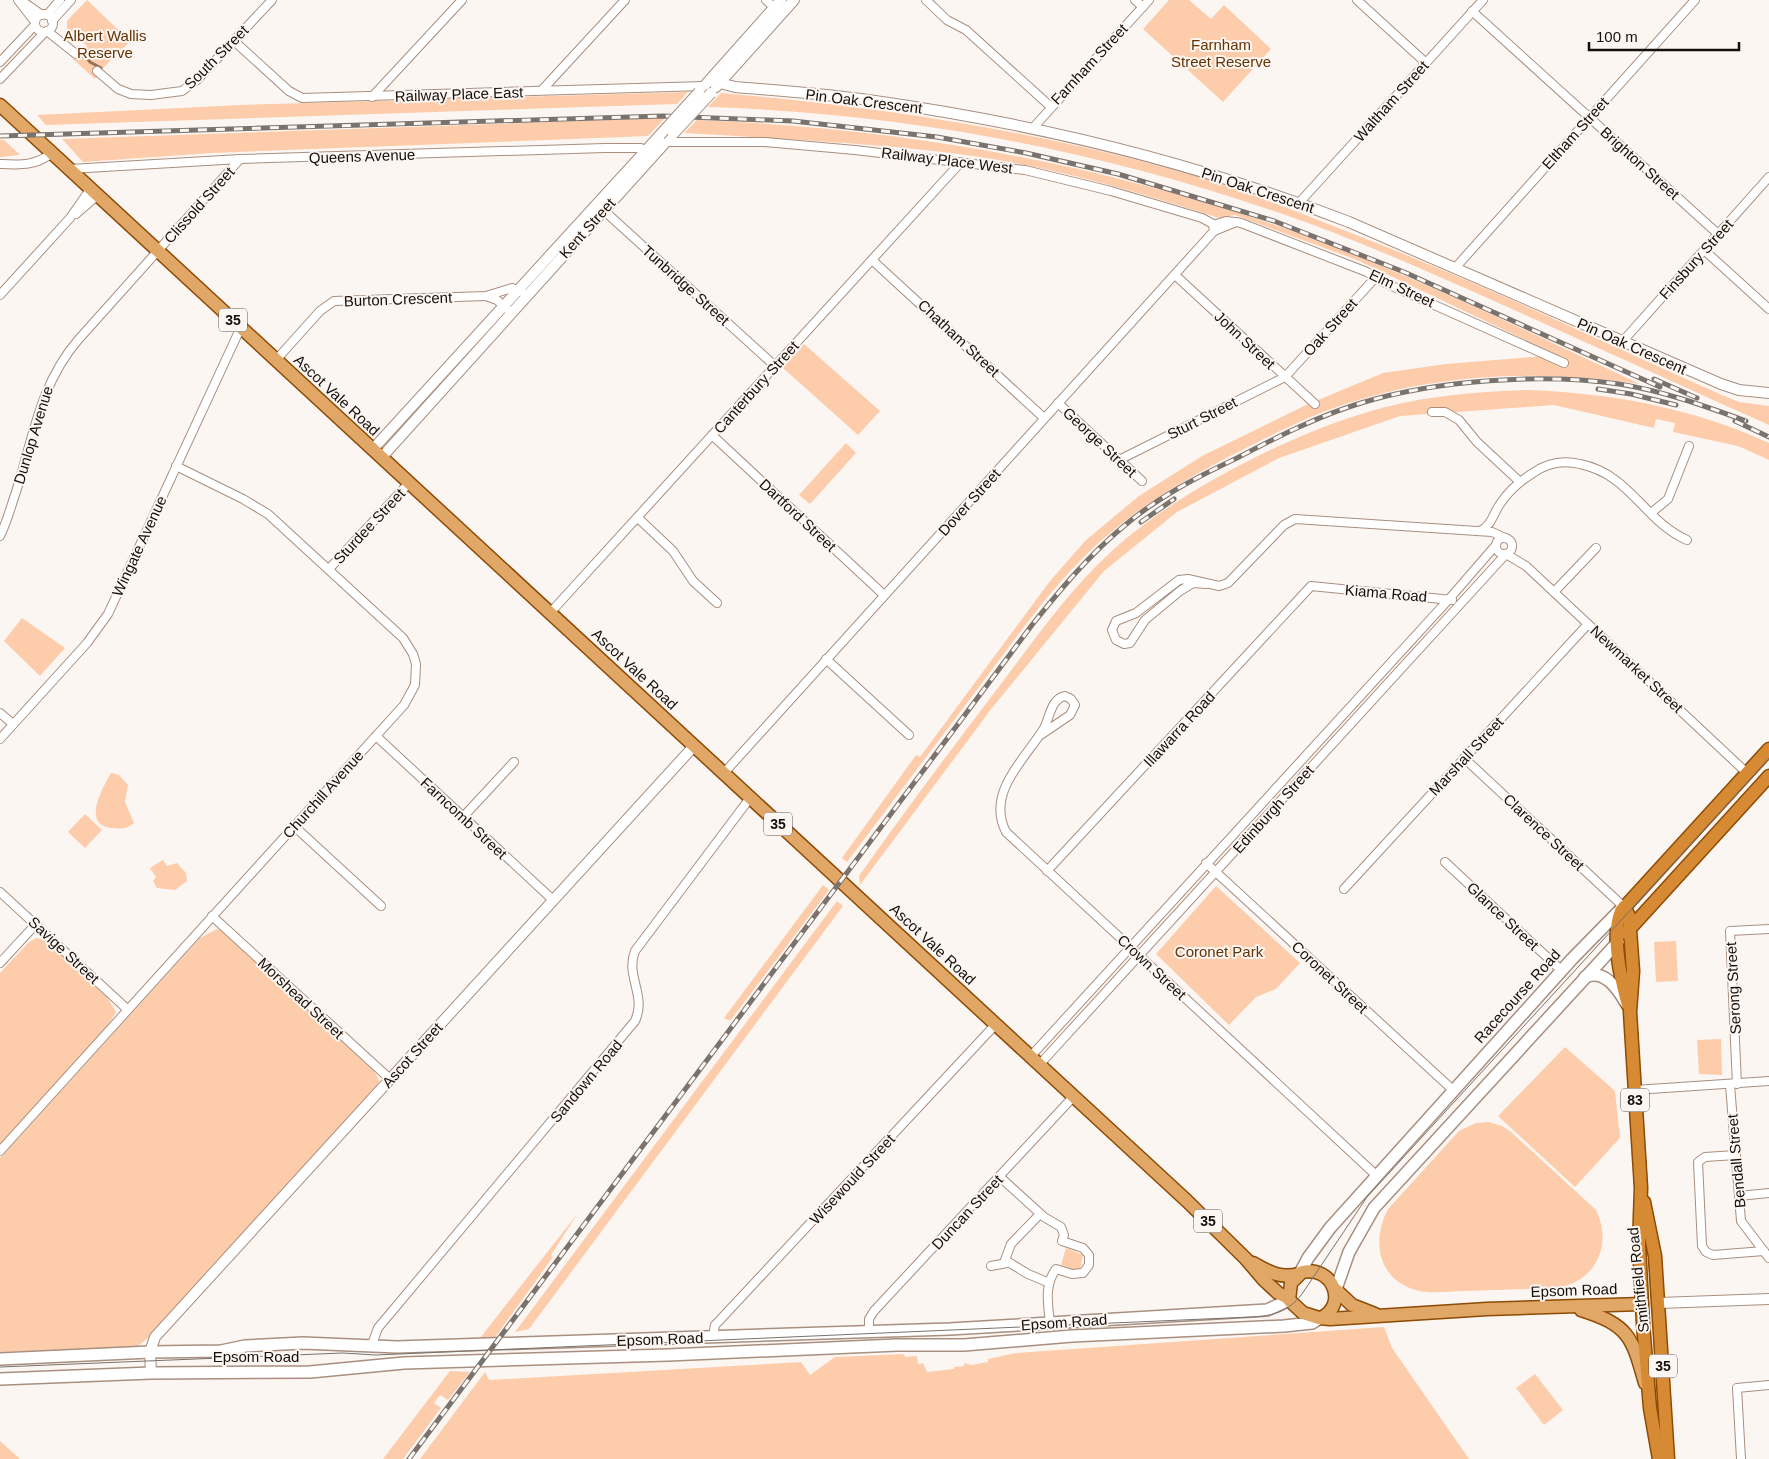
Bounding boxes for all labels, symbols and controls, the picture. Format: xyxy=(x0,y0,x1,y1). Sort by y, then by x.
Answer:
street label: Farnham Street xyxy=(1047,19,1131,108)
scale bar xyxy=(1589,20,1739,52)
street label: South Street xyxy=(181,21,252,92)
park label: Albert Wallis Reserve xyxy=(64,27,146,61)
text: 100 m xyxy=(1596,28,1638,45)
park label: Farnham Street Reserve xyxy=(1171,36,1271,70)
street label: Waltham Street xyxy=(1350,56,1432,145)
street label: Railway Place East xyxy=(395,83,524,105)
street label: Pin Oak Crescent xyxy=(805,85,924,117)
street label: Eltham Street xyxy=(1538,93,1612,172)
street label: Brighton Street xyxy=(1597,123,1683,203)
street label: Railway Place West xyxy=(880,144,1014,177)
street label: Queens Avenue xyxy=(308,146,416,166)
street label: Clissold Street xyxy=(160,163,238,247)
street label: Pin Oak Crescent xyxy=(1199,164,1317,217)
street label: Kent Street xyxy=(556,194,619,262)
street label: Finsbury Street xyxy=(1656,215,1737,302)
street label: Tunbridge Street xyxy=(639,241,734,329)
street label: Elm Street xyxy=(1367,265,1438,311)
street label: Burton Crescent xyxy=(344,289,453,309)
street label: Oak Street xyxy=(1300,294,1361,359)
street label: Chatham Street xyxy=(915,296,1004,381)
road number: 35 xyxy=(219,308,247,332)
street label: John Street xyxy=(1211,308,1279,373)
street label: Pin Oak Crescent xyxy=(1575,314,1690,378)
street label: Canterbury Street xyxy=(710,337,802,437)
street label: Ascot Vale Road xyxy=(291,351,383,439)
street label: Dunlop Avenue xyxy=(10,384,56,486)
street label: Sturt Street xyxy=(1164,393,1240,443)
street label: George Street xyxy=(1060,404,1141,481)
street label: Dover Street xyxy=(935,464,1004,539)
street label: Dartford Street xyxy=(756,475,840,555)
street label: Sturdee Street xyxy=(330,484,409,567)
street label: Wingate Avenue xyxy=(108,493,170,599)
street label: Kiama Road xyxy=(1344,581,1428,605)
street label: Newmarket Street xyxy=(1587,622,1687,717)
street label: Ascot Vale Road xyxy=(589,625,681,713)
street label: Illawarra Road xyxy=(1140,688,1218,770)
street label: Marshall Street xyxy=(1425,713,1507,799)
street label: Churchill Avenue xyxy=(279,747,367,841)
street label: Edinburgh Street xyxy=(1229,761,1318,857)
street label: Farncomb Street xyxy=(417,774,511,863)
street label: Clarence Street xyxy=(1500,790,1589,874)
road number: 35 xyxy=(764,812,792,836)
street label: Glance Street xyxy=(1464,879,1543,954)
street label: Ascot Vale Road xyxy=(887,900,979,988)
street label: Savige Street xyxy=(25,913,103,987)
street label: Crown Street xyxy=(1114,931,1190,1004)
street label: Coronet Street xyxy=(1289,938,1372,1017)
street label: Serong Street xyxy=(1722,941,1744,1035)
park label: Coronet Park xyxy=(1175,943,1264,960)
street label: Racecourse Road xyxy=(1471,946,1563,1046)
street label: Morshead Street xyxy=(255,954,348,1043)
street label: Ascot Street xyxy=(378,1018,446,1091)
street label: Sandown Road xyxy=(547,1036,625,1126)
road number: 83 xyxy=(1621,1088,1649,1112)
street label: Bendall Street xyxy=(1723,1113,1749,1209)
street label: Wisewould Street xyxy=(806,1130,899,1227)
street label: Duncan Street xyxy=(928,1171,1006,1253)
road number: 35 xyxy=(1194,1210,1222,1232)
street label: Smithfield Road xyxy=(1624,1226,1652,1334)
street label: Epsom Road xyxy=(1530,1280,1618,1300)
street label: Epsom Road xyxy=(1020,1310,1108,1334)
street label: Epsom Road xyxy=(616,1329,704,1349)
street label: Epsom Road xyxy=(213,1348,299,1365)
road number: 35 xyxy=(1649,1354,1677,1378)

